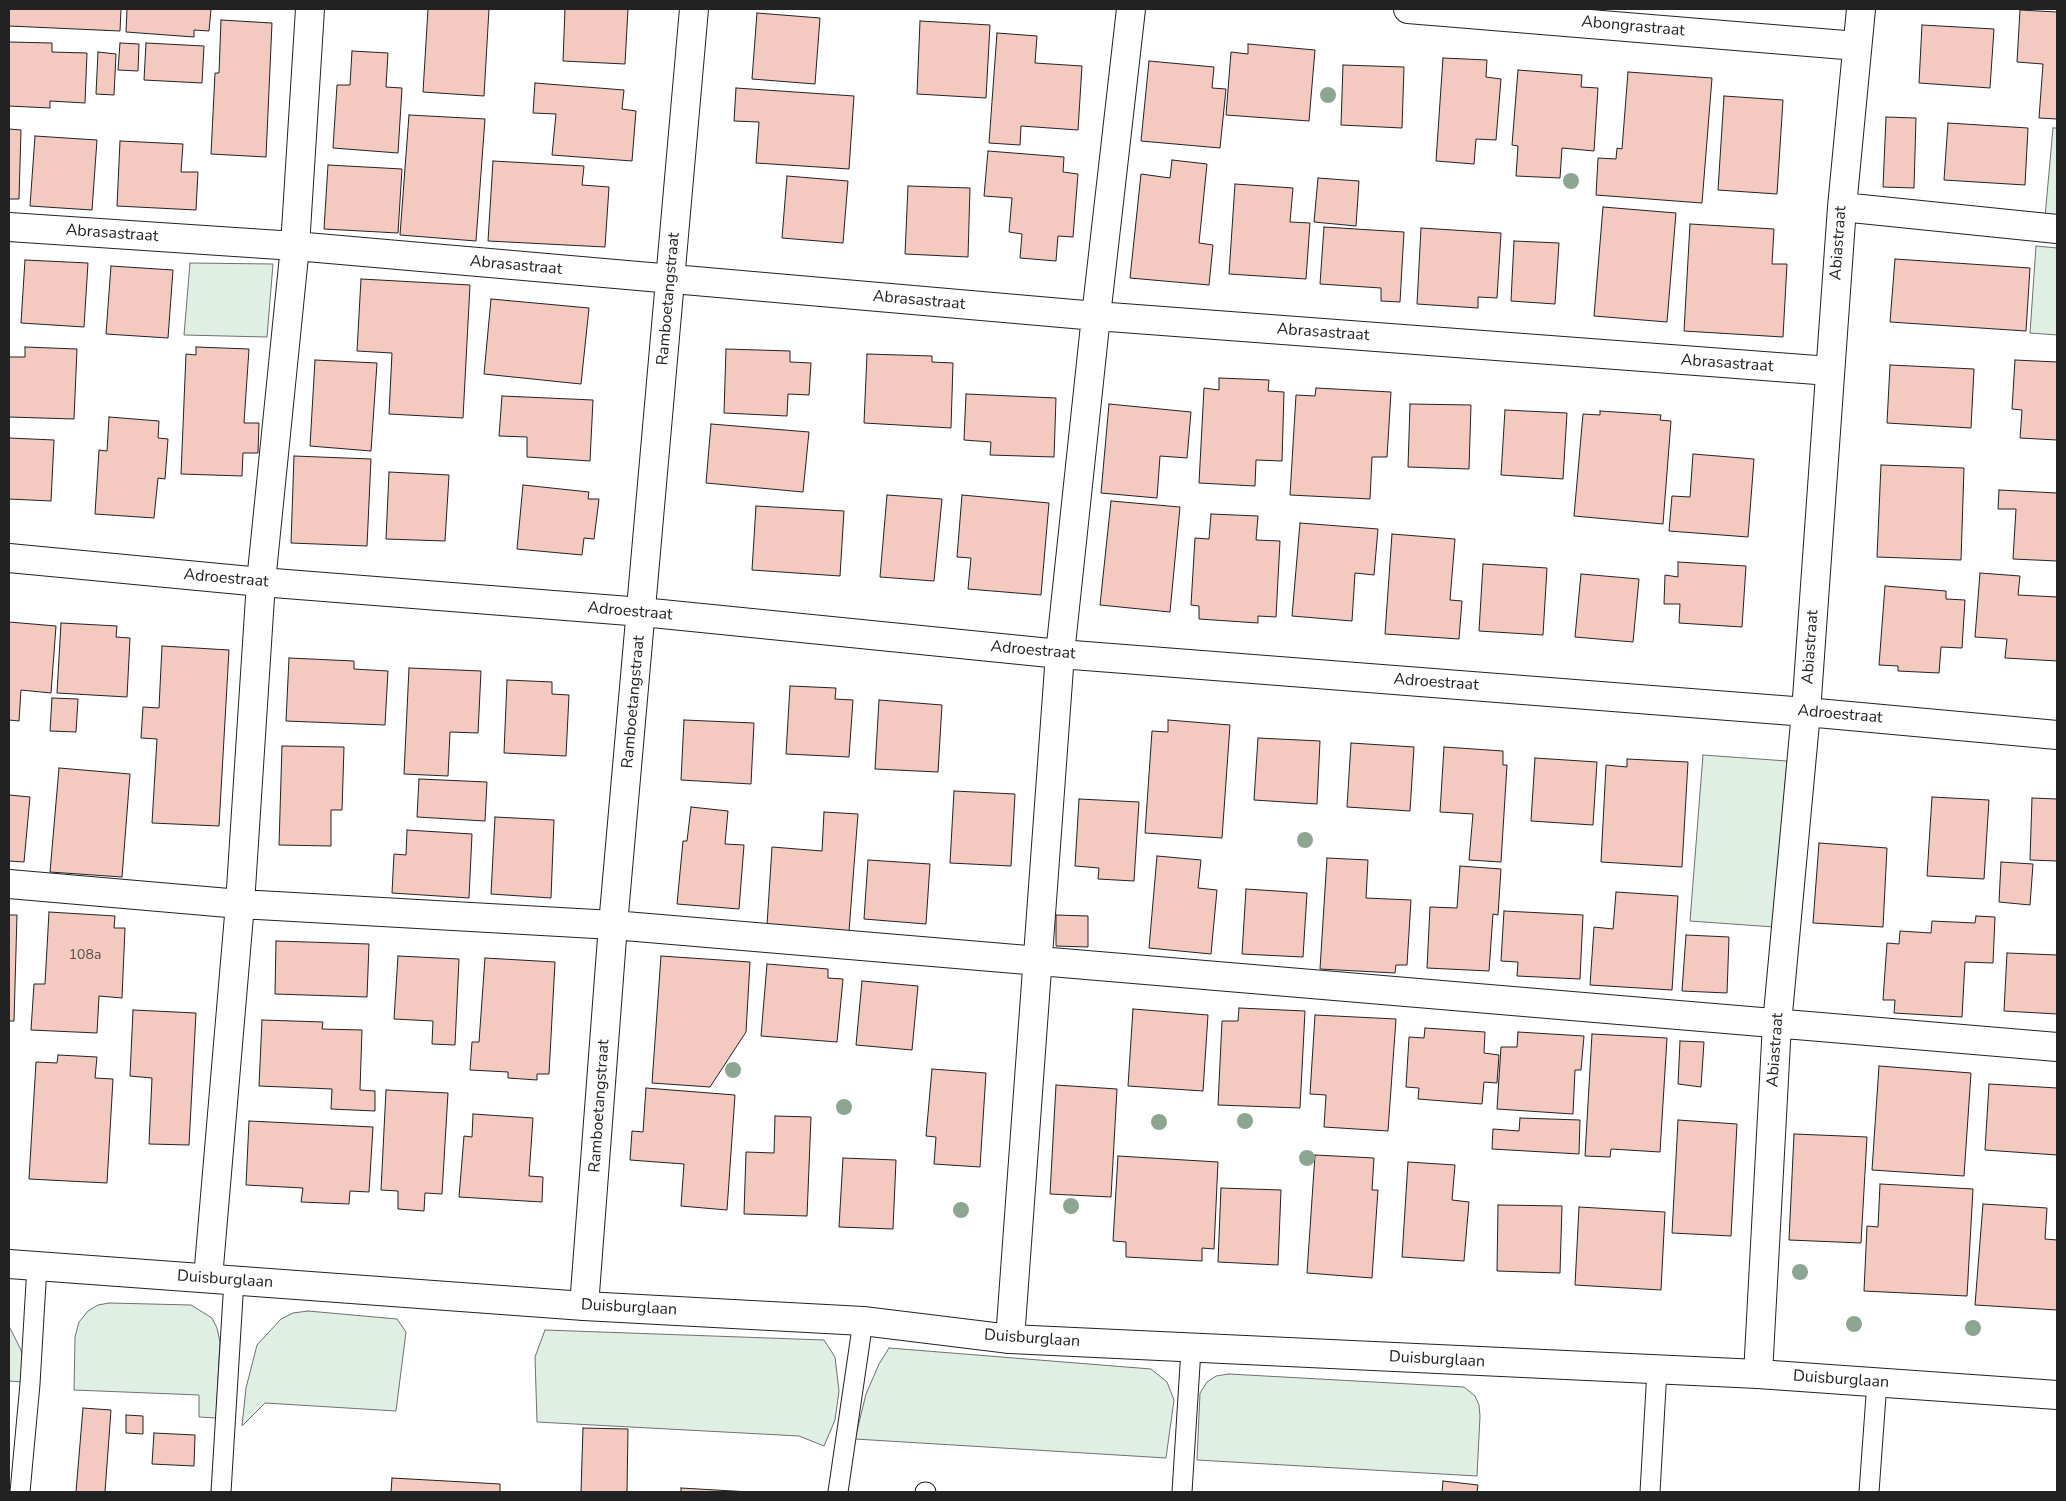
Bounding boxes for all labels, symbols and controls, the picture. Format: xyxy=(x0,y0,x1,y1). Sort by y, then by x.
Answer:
street label: Abongrastraat xyxy=(1580,13,1686,41)
street label: Abiastraat xyxy=(1827,205,1851,281)
street label: Abrasastraat xyxy=(65,221,159,247)
street label: Ramboetangstraat xyxy=(654,232,684,366)
street label: Abrasastraat xyxy=(469,252,563,280)
street label: Abrasastraat xyxy=(872,287,966,315)
street label: Abrasastraat xyxy=(1276,320,1370,346)
street label: Abrasastraat xyxy=(1680,351,1774,377)
street label: Adroestraat xyxy=(183,566,269,592)
street label: Adroestraat xyxy=(587,599,673,625)
street label: Abiastraat xyxy=(1799,609,1823,685)
street label: Ramboetangstraat xyxy=(619,635,649,769)
street label: Adroestraat xyxy=(990,638,1076,664)
street label: Adroestraat xyxy=(1393,670,1479,696)
street label: Adroestraat xyxy=(1797,702,1883,728)
house number: 108a xyxy=(69,948,101,964)
street label: Abiastraat xyxy=(1764,1012,1788,1088)
street label: Ramboetangstraat xyxy=(586,1039,614,1173)
street label: Duisburglaan xyxy=(176,1267,274,1293)
street label: Duisburglaan xyxy=(580,1296,678,1320)
street label: Duisburglaan xyxy=(983,1326,1081,1352)
street label: Duisburglaan xyxy=(1388,1348,1486,1372)
street label: Duisburglaan xyxy=(1792,1367,1890,1393)

